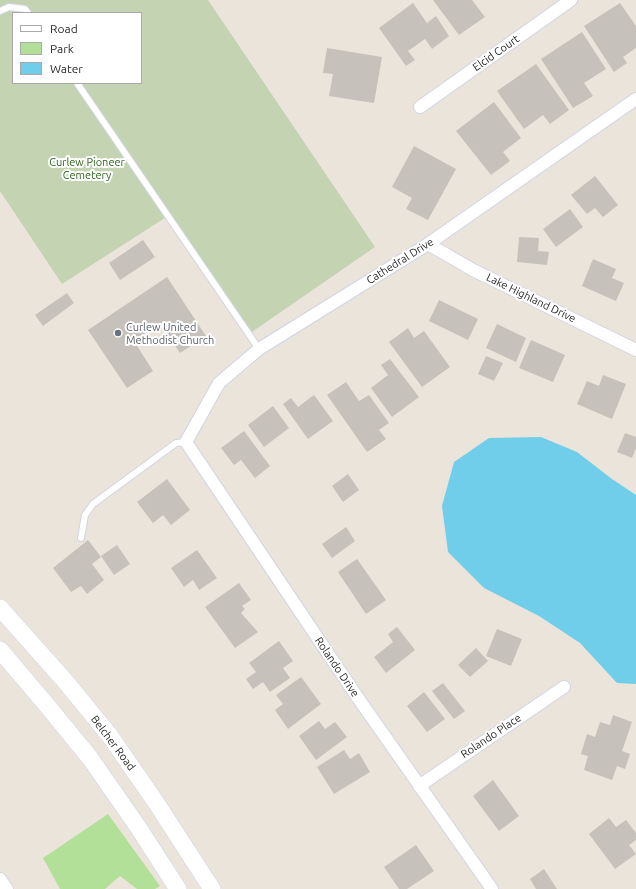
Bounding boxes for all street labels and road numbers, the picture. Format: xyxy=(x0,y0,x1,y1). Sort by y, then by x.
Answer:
street label: Elcid Court xyxy=(470,32,522,74)
street label: Cathedral Drive xyxy=(364,235,436,287)
street label: Lake Highland Drive xyxy=(484,271,578,325)
street label: Rolando Drive xyxy=(312,635,362,699)
street label: Rolando Place xyxy=(458,711,524,761)
street label: Belcher Road xyxy=(88,713,138,773)

